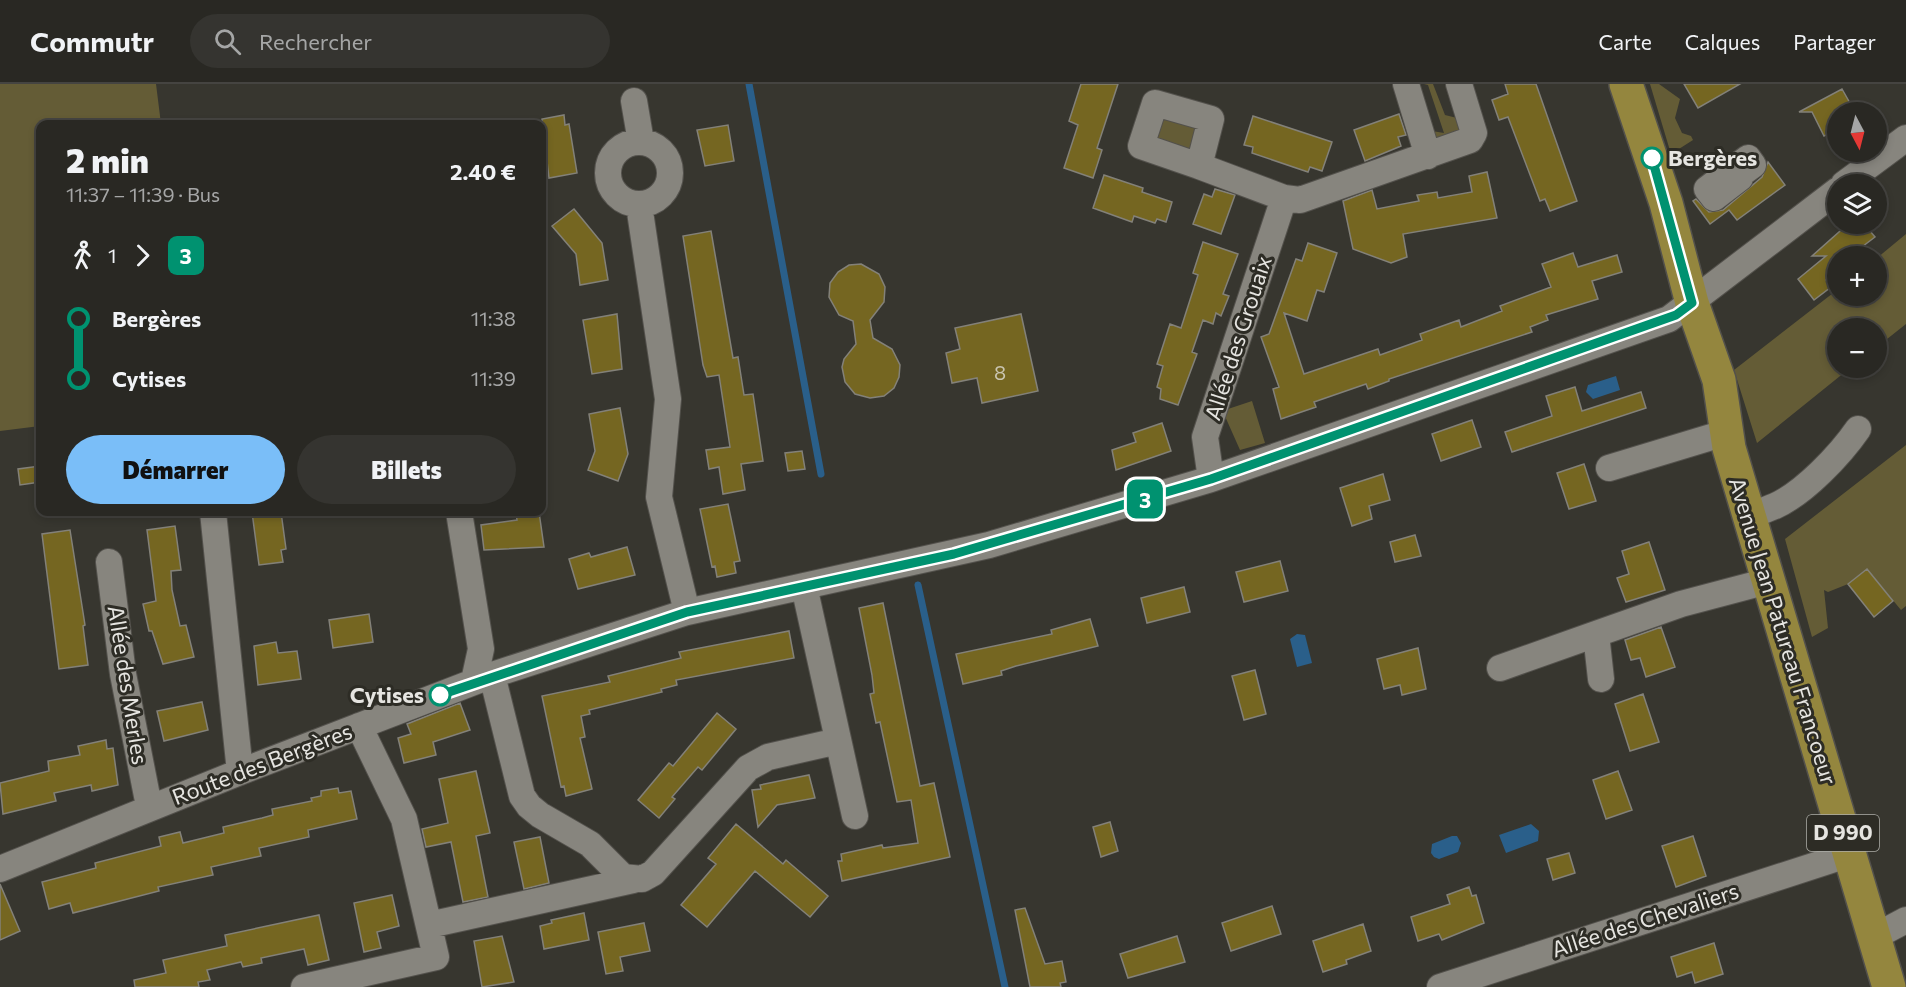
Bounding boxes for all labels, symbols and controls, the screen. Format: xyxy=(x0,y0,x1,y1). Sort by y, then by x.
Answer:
search box xyxy=(190,14,610,68)
text: Commutr xyxy=(30,24,154,58)
icon: search xyxy=(211,25,244,58)
text: Rechercher xyxy=(259,28,372,55)
text: Carte xyxy=(1599,29,1652,54)
text: Calques xyxy=(1685,29,1760,54)
text: Partager xyxy=(1793,29,1876,54)
north arrow xyxy=(1827,102,1887,162)
map controls xyxy=(1827,102,1887,378)
text: 2 min xyxy=(66,139,149,180)
place label: Bergères xyxy=(1668,144,1757,171)
marker: Bergères xyxy=(1641,147,1663,169)
text: 2.40 € xyxy=(450,158,516,185)
button: layers xyxy=(1827,174,1887,234)
text: 11:37 – 11:39 · Bus xyxy=(66,182,220,206)
icon: walk xyxy=(66,239,99,272)
icon: forward xyxy=(126,239,159,272)
text: 1 xyxy=(108,243,117,267)
text: 3 xyxy=(180,243,192,268)
button: + xyxy=(1827,246,1887,306)
street label: Allée des Grouaix xyxy=(1198,252,1277,423)
text: Bergères xyxy=(112,305,201,332)
text: 11:38 xyxy=(471,306,516,330)
button: − xyxy=(1827,318,1887,378)
house number: 8 xyxy=(994,360,1006,384)
text: Cytises xyxy=(112,365,186,392)
text: 11:39 xyxy=(471,366,516,390)
button: Démarrer xyxy=(66,435,285,504)
button: Billets xyxy=(297,435,516,504)
street label: Avenue Jean Patureau Francoeur xyxy=(1724,474,1843,788)
line badge: 3 xyxy=(1126,480,1164,518)
text: 3 xyxy=(1139,487,1151,512)
street label: Allée des Merles xyxy=(103,603,154,767)
place label: Cytises xyxy=(350,681,424,708)
marker: Cytises xyxy=(429,684,451,706)
street label: Route des Bergères xyxy=(168,717,356,810)
road number: D 990 xyxy=(1807,815,1879,851)
street label: Allée des Chevaliers xyxy=(1548,877,1742,963)

